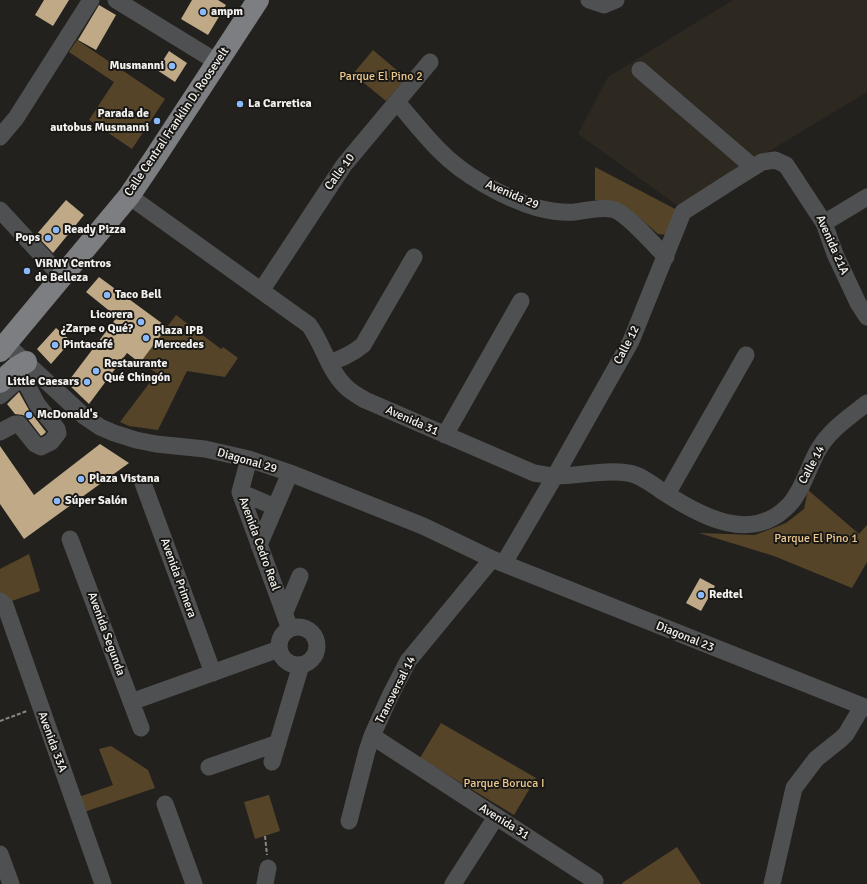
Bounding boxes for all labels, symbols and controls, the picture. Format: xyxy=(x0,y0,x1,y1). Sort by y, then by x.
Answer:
place label: ampm xyxy=(211,5,243,19)
marker: ampm xyxy=(198,7,208,17)
street label: Calle Central Franklin D. Roosevelt xyxy=(122,45,232,199)
place label: Musmanni xyxy=(110,59,164,73)
marker: Musmanni xyxy=(167,61,177,71)
park label: Parque El Pino 2 xyxy=(339,70,423,84)
place label: La Carretica xyxy=(248,97,312,111)
marker: La Carretica xyxy=(235,99,245,109)
place label: Parada de autobus Musmanni xyxy=(50,107,149,135)
marker: Parada de autobus Musmanni xyxy=(152,116,162,126)
street label: Calle 10 xyxy=(322,151,358,193)
street label: Avenida 29 xyxy=(483,177,541,213)
street label: Avenida 21A xyxy=(812,213,852,277)
place label: Ready Pizza xyxy=(64,223,126,237)
marker: Ready Pizza xyxy=(51,225,61,235)
place label: Pops xyxy=(15,231,40,245)
marker: Pops xyxy=(43,233,53,243)
place label: ViRNY Centros de Belleza xyxy=(35,257,111,285)
marker: ViRNY Centros de Belleza xyxy=(22,266,32,276)
place label: Taco Bell xyxy=(115,288,162,302)
marker: Taco Bell xyxy=(102,290,112,300)
place label: Licorera ¿Zarpe o Qué? xyxy=(61,308,133,336)
marker: Licorera ¿Zarpe o Qué? xyxy=(136,317,146,327)
street label: Calle 12 xyxy=(611,323,643,367)
place label: Plaza IPB Mercedes xyxy=(154,324,204,352)
marker: Plaza IPB Mercedes xyxy=(141,333,151,343)
place label: Pintacafé xyxy=(63,338,113,352)
marker: Pintacafé xyxy=(50,340,60,350)
place label: Restaurante Qué Chingón xyxy=(104,357,170,385)
marker: Restaurante Qué Chingón xyxy=(91,366,101,376)
place label: Little Caesars xyxy=(7,375,79,389)
marker: Little Caesars xyxy=(82,377,92,387)
street label: Avenida 31 xyxy=(383,403,441,439)
place label: McDonald's xyxy=(37,408,98,422)
marker: McDonald's xyxy=(24,410,34,420)
street label: Calle 14 xyxy=(796,443,828,487)
street label: Diagonal 29 xyxy=(216,446,278,476)
place label: Plaza Vistana xyxy=(89,472,160,486)
marker: Plaza Vistana xyxy=(76,474,86,484)
place label: Súper Salón xyxy=(65,494,127,508)
street label: Avenida Cedro Real xyxy=(235,495,283,593)
marker: Súper Salón xyxy=(52,496,62,506)
park label: Parque El Pino 1 xyxy=(774,532,858,546)
street label: Avenida Primera xyxy=(157,536,199,620)
place label: Redtel xyxy=(709,588,743,602)
street label: Avenida Segunda xyxy=(84,590,128,678)
marker: Redtel xyxy=(696,590,706,600)
street label: Diagonal 23 xyxy=(654,619,716,655)
street label: Transversal 14 xyxy=(373,654,419,726)
street label: Avenida 33A xyxy=(34,710,70,774)
park label: Parque Boruca I xyxy=(464,777,544,791)
street label: Avenida 31 xyxy=(476,801,532,843)

